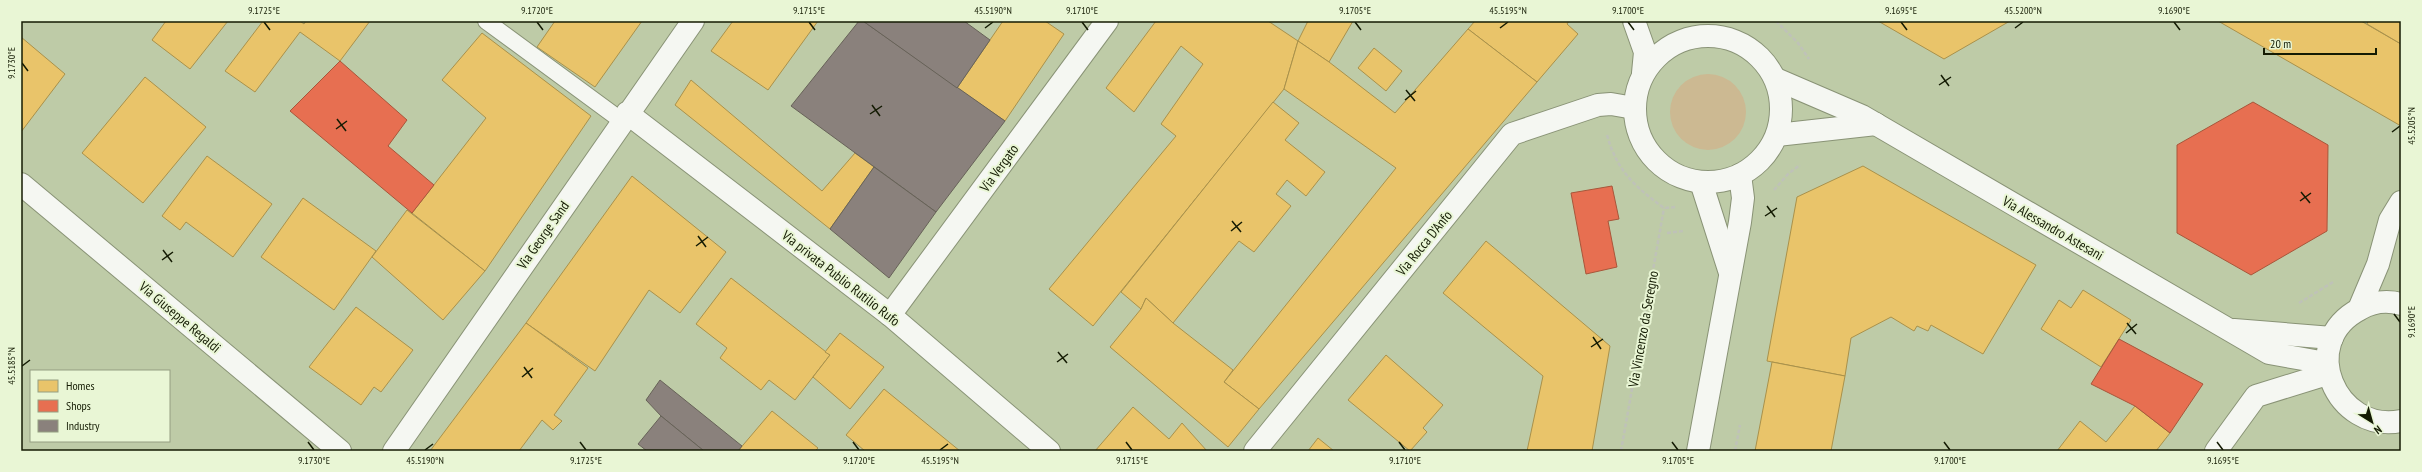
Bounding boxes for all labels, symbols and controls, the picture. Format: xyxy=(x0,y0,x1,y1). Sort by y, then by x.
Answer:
text: 9.1725°E xyxy=(248,4,280,17)
text: 9.1720°E xyxy=(521,4,553,17)
text: 9.1715°E xyxy=(793,4,825,17)
text: 45.5190°N xyxy=(974,4,1012,17)
text: 9.1710°E xyxy=(1066,4,1098,17)
text: 9.1705°E xyxy=(1339,4,1371,17)
text: 45.5195°N xyxy=(1489,4,1527,17)
text: 9.1700°E xyxy=(1612,4,1644,17)
text: 9.1695°E xyxy=(1885,4,1917,17)
text: 45.5200°N xyxy=(2004,4,2042,17)
text: 9.1690°E xyxy=(2158,4,2190,17)
scale bar xyxy=(2264,30,2376,56)
text: 20 m xyxy=(2270,36,2291,51)
text: 9.1730°E xyxy=(5,47,18,79)
text: 45.5205°N xyxy=(2405,107,2418,145)
street label: Via Vergato xyxy=(975,141,1022,196)
street label: Via Alessandro Astesani xyxy=(1998,191,2107,264)
street label: Via George Sand xyxy=(512,197,573,273)
street label: Via Rocca D'Anfo xyxy=(1392,207,1456,280)
street label: Via privata Publio Rutilio Rufo xyxy=(777,226,904,330)
street label: Via Vincenzo da Seregno xyxy=(1624,269,1662,390)
street label: Via Giuseppe Regaldi xyxy=(135,277,225,356)
text: 9.1690°E xyxy=(2405,306,2418,338)
text: 45.5185°N xyxy=(5,347,18,385)
legend xyxy=(30,370,170,442)
text: Homes xyxy=(66,378,94,393)
text: Shops xyxy=(66,398,91,413)
north arrow xyxy=(2352,402,2392,442)
text: Industry xyxy=(66,418,100,433)
text: N xyxy=(2371,423,2385,437)
text: 9.1730°E xyxy=(298,454,330,467)
text: 45.5190°N xyxy=(406,454,444,467)
text: 9.1725°E xyxy=(570,454,602,467)
text: 9.1720°E xyxy=(843,454,875,467)
text: 45.5195°N xyxy=(921,454,959,467)
text: 9.1715°E xyxy=(1116,454,1148,467)
text: 9.1710°E xyxy=(1389,454,1421,467)
text: 9.1705°E xyxy=(1662,454,1694,467)
text: 9.1700°E xyxy=(1934,454,1966,467)
text: 9.1695°E xyxy=(2207,454,2239,467)

